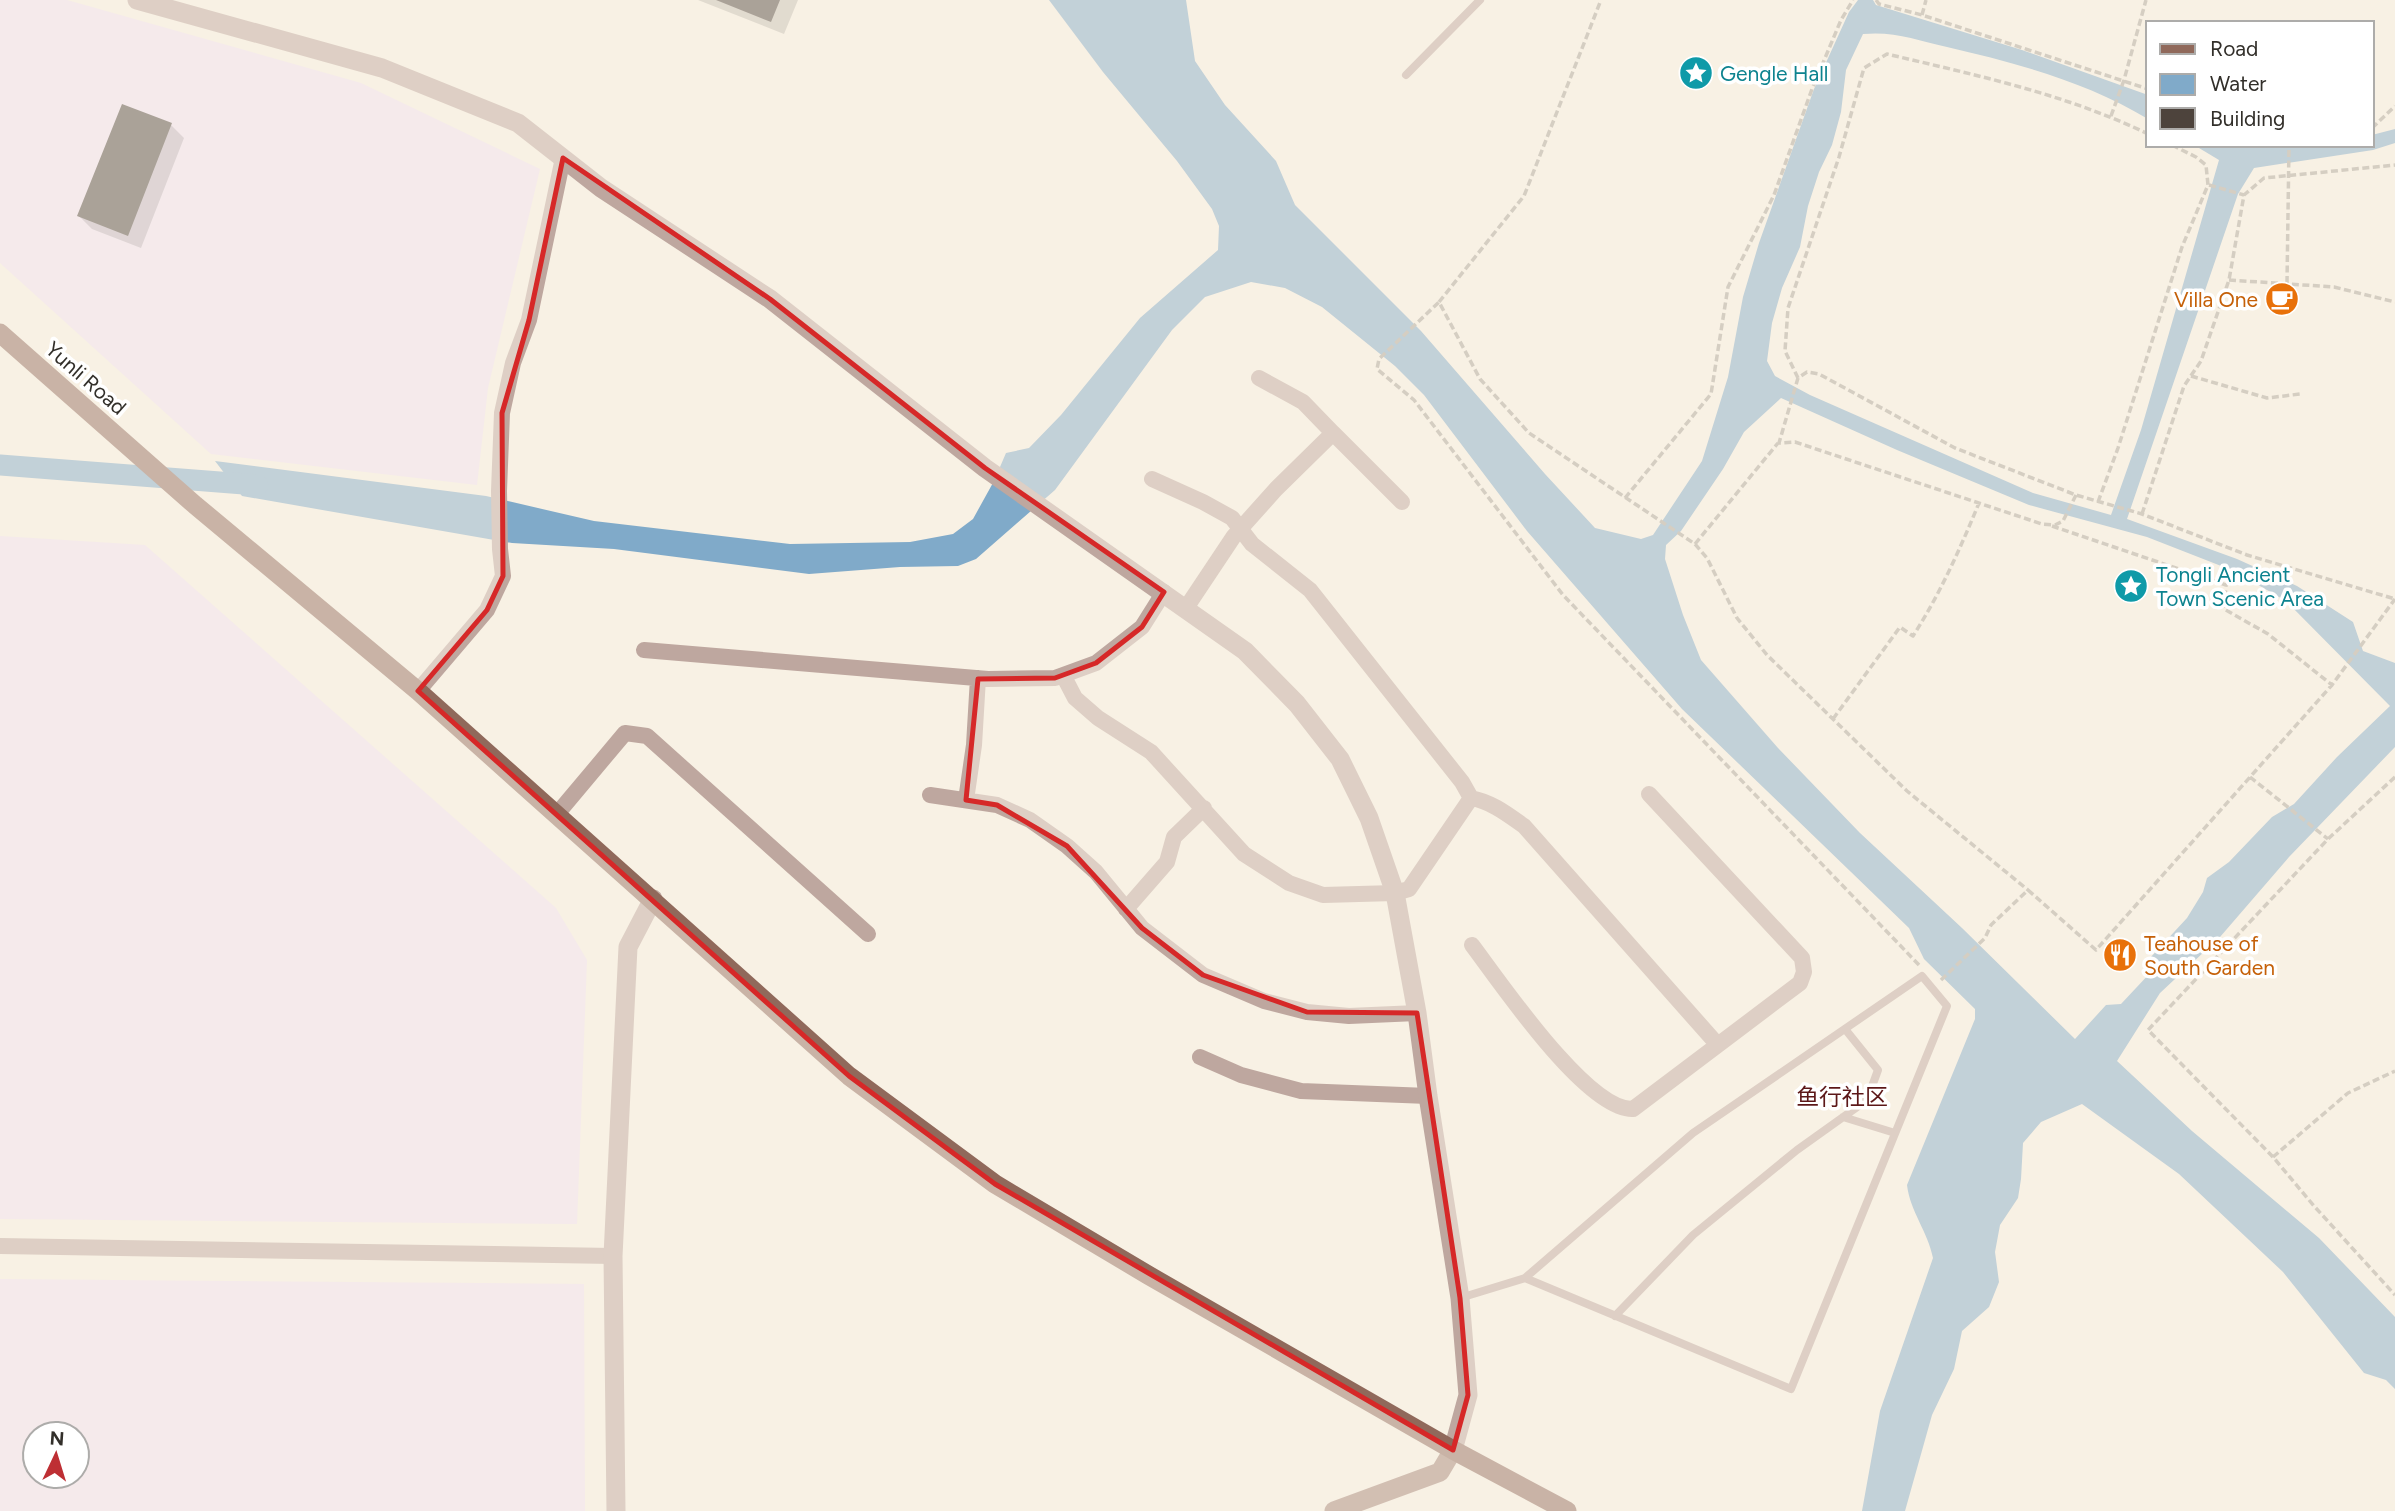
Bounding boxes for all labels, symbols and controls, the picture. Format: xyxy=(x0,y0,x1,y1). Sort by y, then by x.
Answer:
legend xyxy=(2146,21,2374,147)
text: Road xyxy=(2210,36,2258,61)
place icon: Gengle Hall xyxy=(1677,54,1715,92)
place label: Gengle Hall xyxy=(1720,61,1828,86)
text: Water xyxy=(2210,71,2266,96)
text: Building xyxy=(2210,106,2285,131)
cafe icon: Villa One xyxy=(2263,280,2301,318)
place label: Villa One xyxy=(2174,287,2258,312)
street label: Yunli Road xyxy=(41,336,131,420)
place label: Tongli Ancient Town Scenic Area xyxy=(2156,562,2324,611)
place icon: Tongli Ancient Town Scenic Area xyxy=(2112,567,2150,605)
place label: Teahouse of South Garden xyxy=(2144,931,2275,980)
restaurant icon: Teahouse of South Garden xyxy=(2101,936,2139,974)
district label: 鱼行社区 xyxy=(1796,1083,1888,1111)
north arrow xyxy=(21,1420,91,1490)
text: N xyxy=(49,1427,65,1451)

